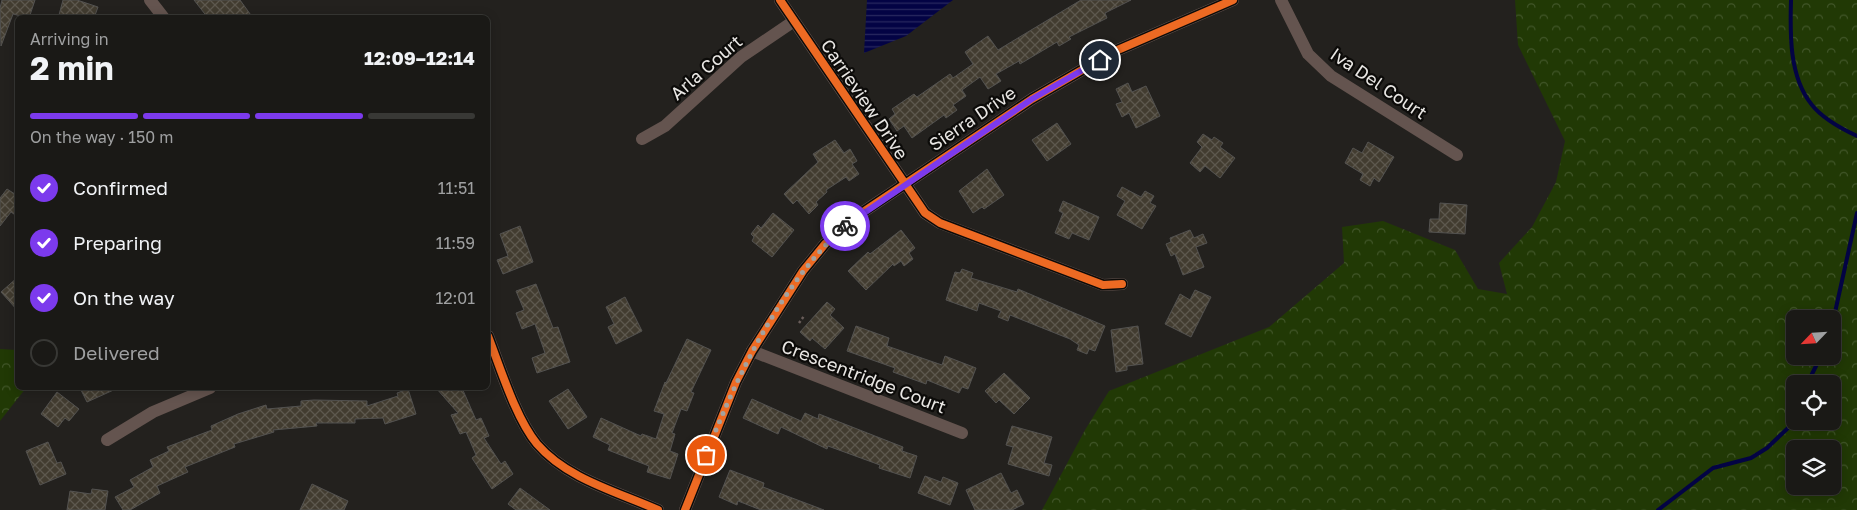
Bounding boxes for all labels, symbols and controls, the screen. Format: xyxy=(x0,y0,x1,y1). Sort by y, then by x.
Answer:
text: Arriving in xyxy=(30,29,109,49)
street label: Arla Court xyxy=(666,30,746,104)
street label: Carrieview Drive xyxy=(817,35,913,163)
pin xyxy=(1079,39,1121,81)
street label: Iva Del Court xyxy=(1327,43,1431,123)
text: 12:09–12:14 xyxy=(364,46,475,69)
icon: home xyxy=(1086,46,1114,74)
text: 2 min xyxy=(30,49,114,87)
street label: Sierra Drive xyxy=(924,81,1020,155)
text: On the way · 150 m xyxy=(30,127,173,147)
icon: check xyxy=(30,174,58,202)
text: Confirmed xyxy=(73,176,168,199)
text: 11:51 xyxy=(438,178,475,198)
courier xyxy=(820,201,870,251)
icon: bike xyxy=(831,212,859,240)
icon: check xyxy=(30,229,58,257)
text: Preparing xyxy=(73,231,162,254)
text: 11:59 xyxy=(436,233,475,253)
icon: check xyxy=(30,284,58,312)
text: On the way xyxy=(73,286,175,309)
text: 12:01 xyxy=(435,288,475,308)
north arrow xyxy=(1786,310,1841,365)
map controls xyxy=(1786,310,1841,495)
street label: Crescentridge Court xyxy=(778,334,950,418)
text: Delivered xyxy=(73,341,160,364)
button: locate xyxy=(1786,375,1841,430)
pin xyxy=(685,434,727,476)
button: layers xyxy=(1786,440,1841,495)
icon: bag xyxy=(692,441,720,469)

